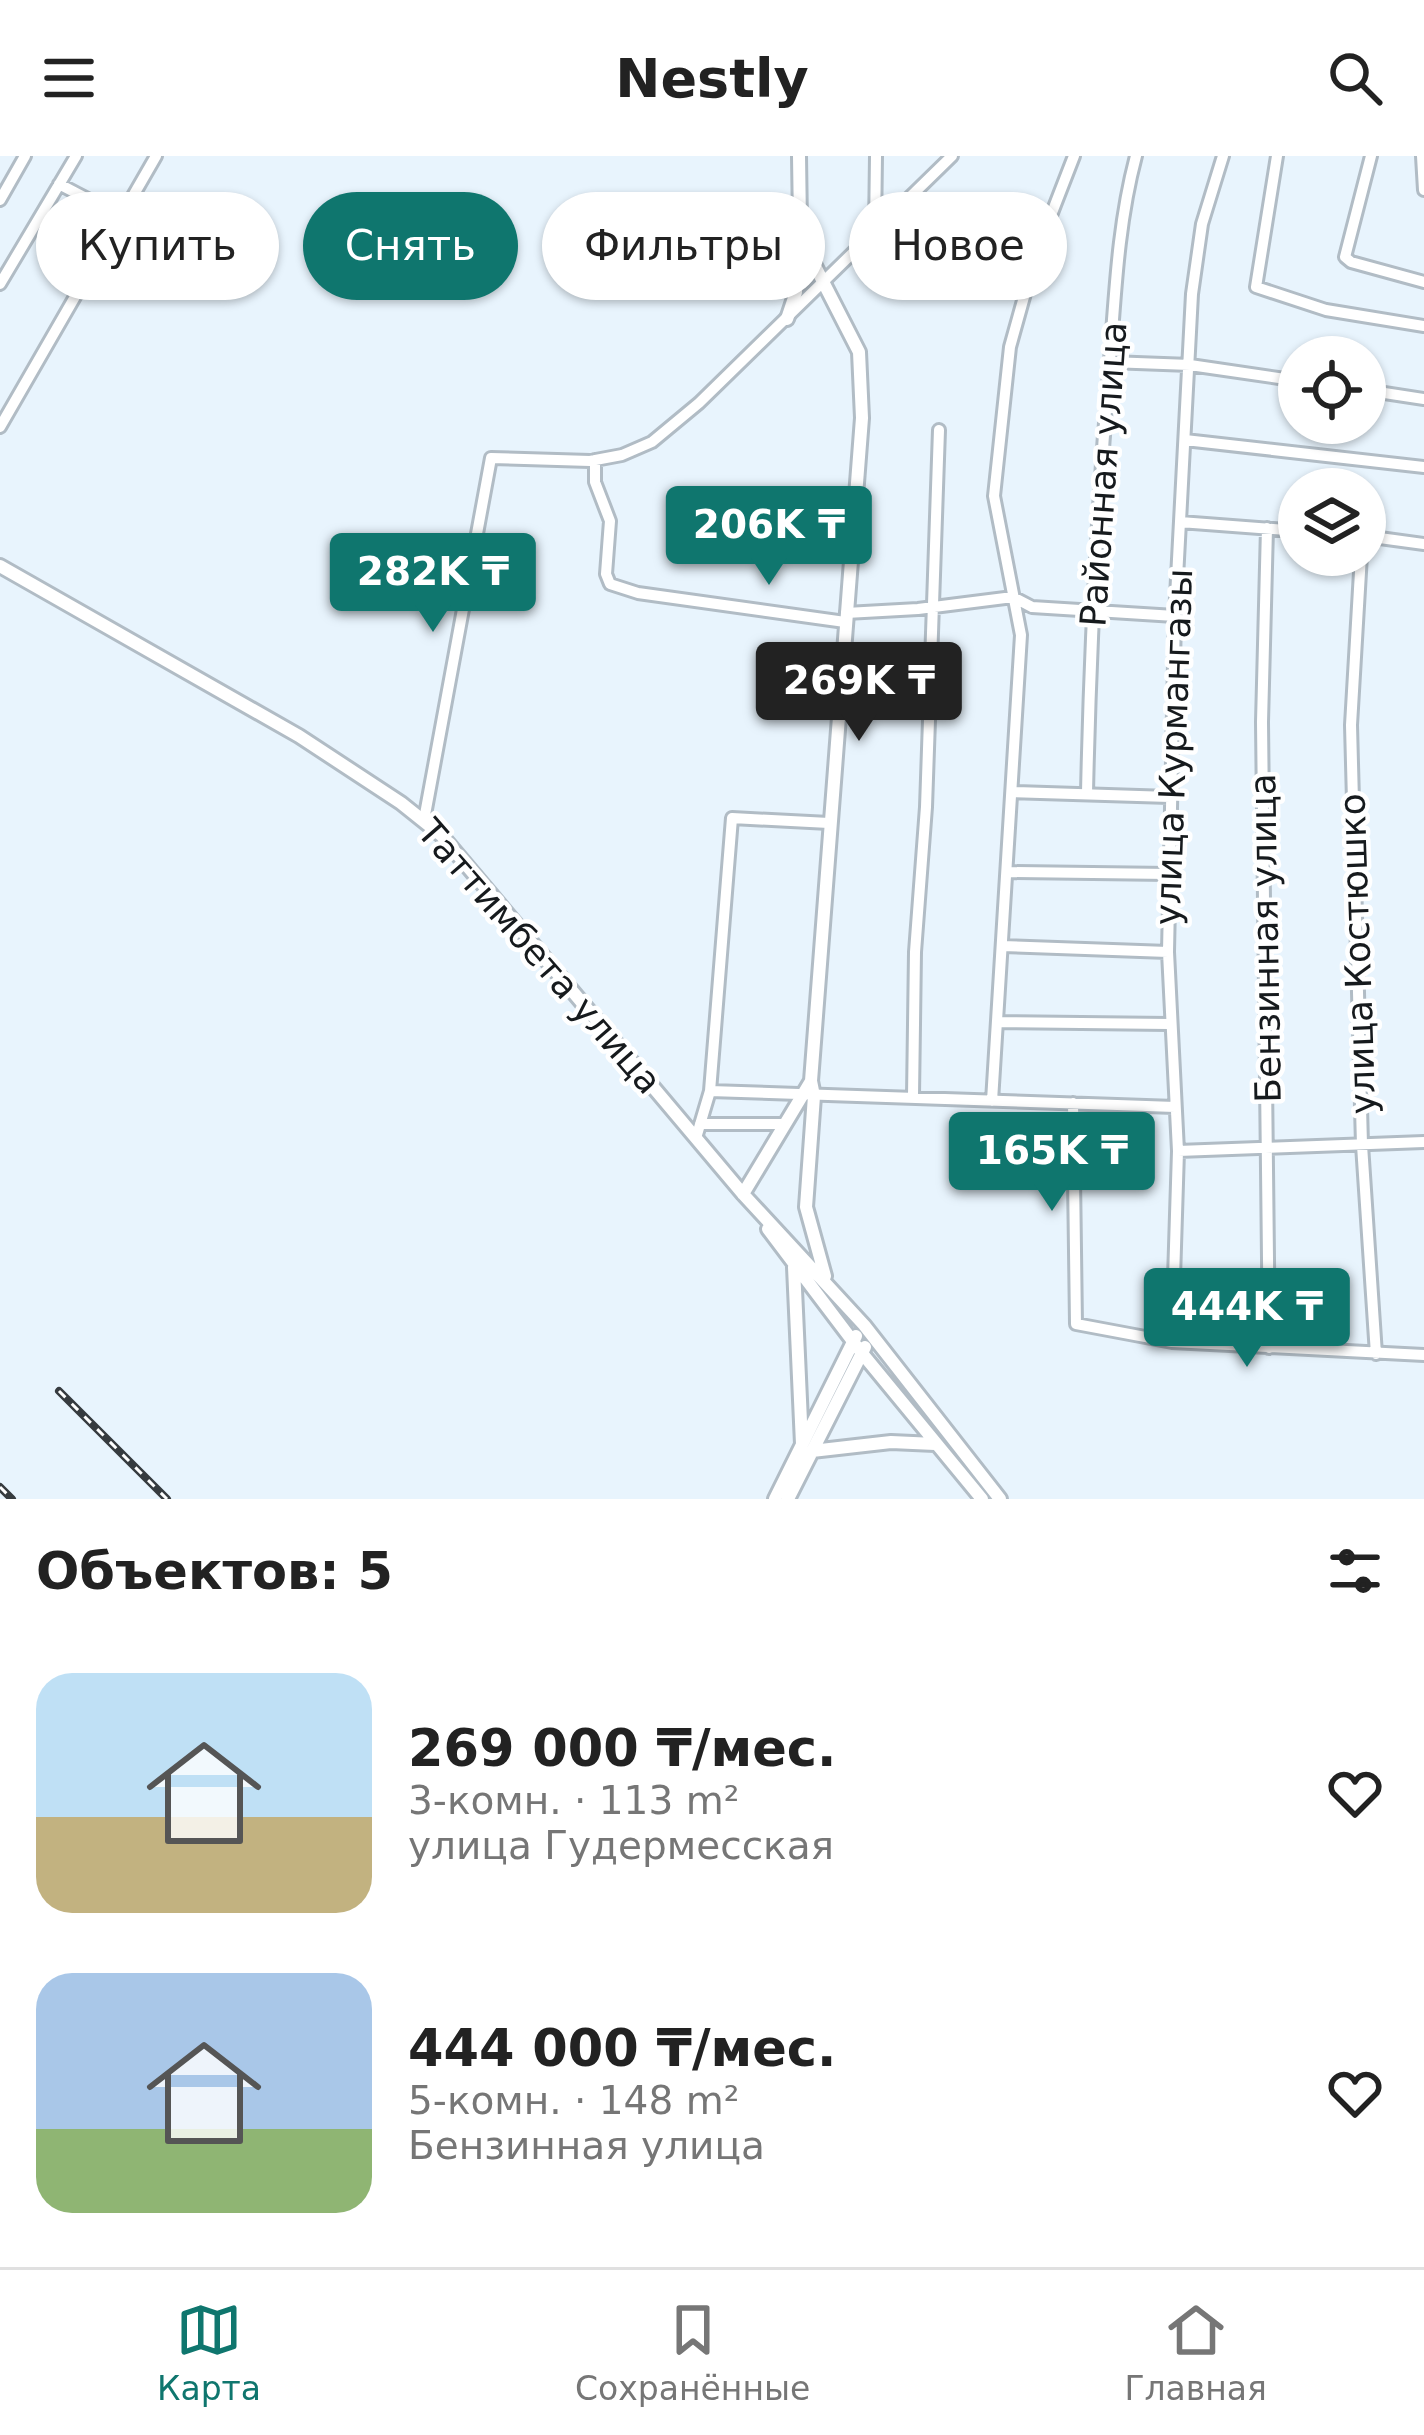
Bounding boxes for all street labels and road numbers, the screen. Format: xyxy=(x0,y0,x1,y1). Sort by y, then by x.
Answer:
street label: Районная улица xyxy=(1072,320,1135,628)
street label: улица Курмангазы xyxy=(1147,568,1200,926)
street label: Бензинная улица xyxy=(1242,773,1289,1103)
street label: улица Костюшко xyxy=(1331,793,1384,1115)
street label: Таттимбета улица xyxy=(409,810,670,1102)

